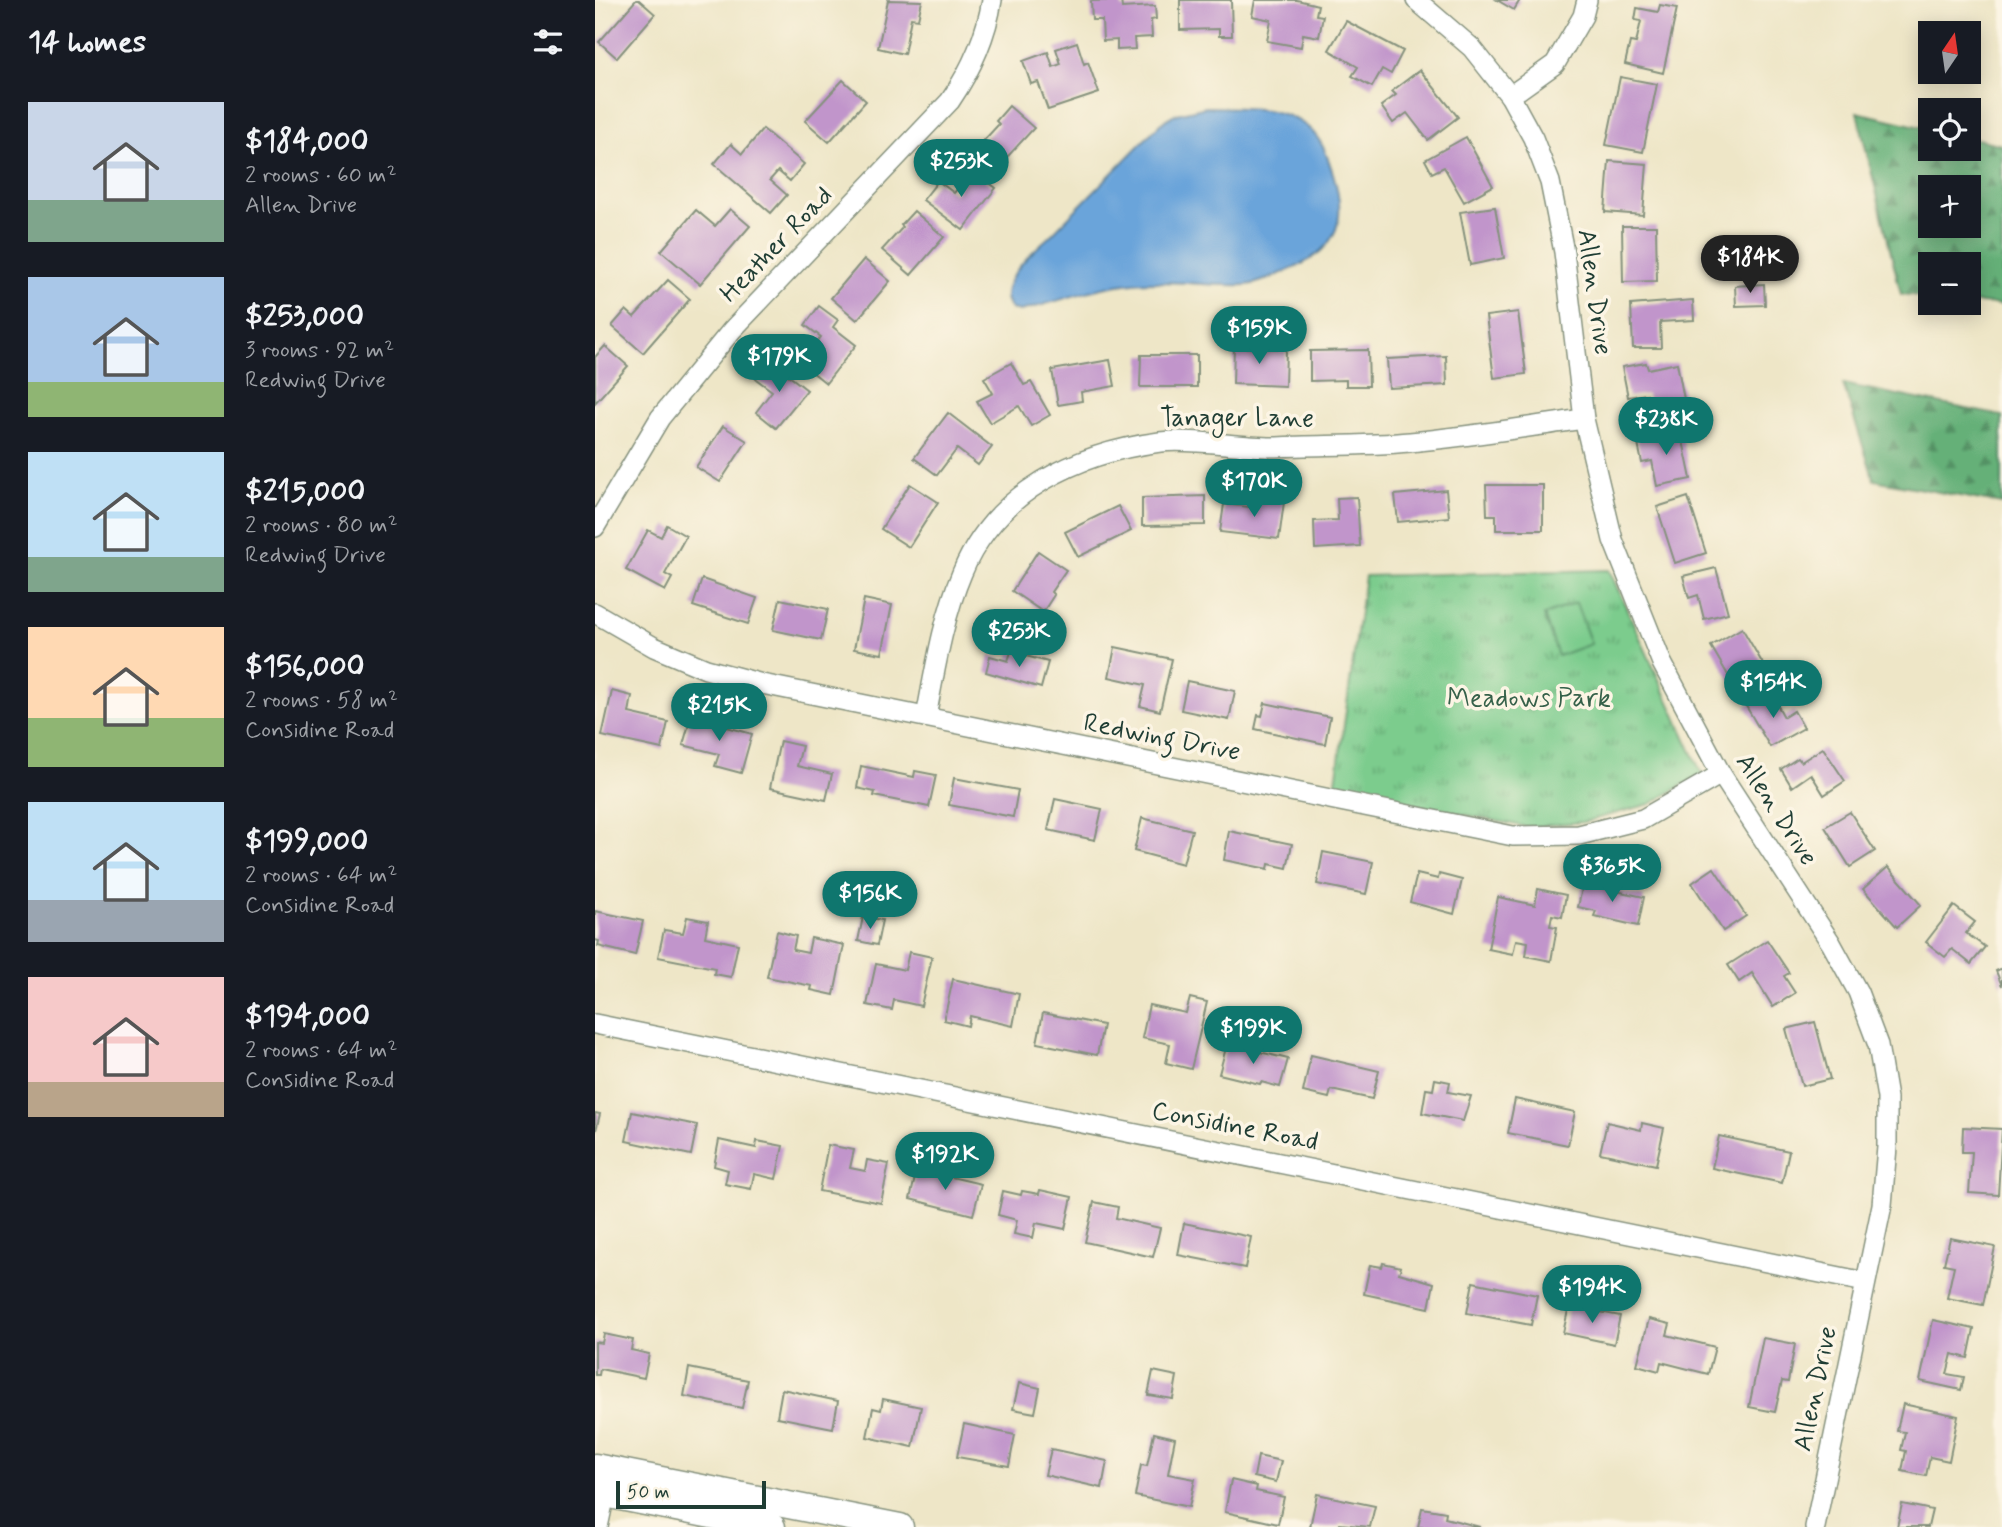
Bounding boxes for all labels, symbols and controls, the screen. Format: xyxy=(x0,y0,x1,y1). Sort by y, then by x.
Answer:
north arrow xyxy=(1918,21,1981,84)
map controls xyxy=(1918,21,1981,315)
text: 14 homes xyxy=(28,23,146,62)
icon: filters xyxy=(529,23,567,61)
button: locate xyxy=(1918,98,1981,161)
text: $184,000 xyxy=(245,122,369,161)
icon: home xyxy=(84,130,168,214)
pin: $253K xyxy=(912,140,1010,199)
text: $253K xyxy=(930,147,992,177)
text: 2 rooms · 60 m² xyxy=(245,161,397,191)
button: + xyxy=(1918,175,1981,238)
street label: Heather Road xyxy=(713,180,841,310)
text: Allen Drive xyxy=(245,191,357,221)
street label: Allen Drive xyxy=(1568,227,1620,357)
pin: $184K xyxy=(1701,236,1799,295)
text: $184K xyxy=(1717,243,1783,273)
button: − xyxy=(1918,252,1981,315)
text: $253,000 xyxy=(245,297,364,336)
icon: home xyxy=(84,305,168,389)
pin: $159K xyxy=(1210,306,1308,366)
text: $159K xyxy=(1227,314,1291,344)
pin: $179K xyxy=(730,334,828,394)
text: 3 rooms · 92 m² xyxy=(245,336,394,366)
text: $179K xyxy=(747,342,811,372)
text: Redwing Drive xyxy=(245,366,386,396)
pin: $238K xyxy=(1617,398,1715,457)
street label: Tanager Lane xyxy=(1160,402,1314,438)
text: $238K xyxy=(1634,405,1698,435)
pin: $170K xyxy=(1205,460,1303,519)
text: $170K xyxy=(1221,467,1287,497)
text: $215,000 xyxy=(245,472,365,511)
icon: home xyxy=(84,480,168,564)
text: 2 rooms · 80 m² xyxy=(245,511,398,541)
text: Redwing Drive xyxy=(245,541,386,571)
pin: $253K xyxy=(970,610,1068,669)
text: $253K xyxy=(988,617,1050,647)
text: $156,000 xyxy=(245,647,365,686)
icon: home xyxy=(84,655,168,739)
pin: $154K xyxy=(1724,660,1822,720)
text: $154K xyxy=(1740,668,1806,698)
park label: Meadows Park xyxy=(1447,682,1611,716)
pin: $215K xyxy=(670,684,768,743)
text: 2 rooms · 58 m² xyxy=(245,686,398,716)
text: $215K xyxy=(687,691,751,721)
street label: Redwing Drive xyxy=(1080,706,1243,773)
text: Considine Road xyxy=(245,716,394,746)
street label: Allen Drive xyxy=(1727,748,1825,872)
text: $199,000 xyxy=(245,822,368,861)
icon: home xyxy=(84,830,168,914)
pin: $365K xyxy=(1563,844,1661,904)
text: $365K xyxy=(1579,852,1645,882)
text: 2 rooms · 64 m² xyxy=(245,861,397,891)
pin: $156K xyxy=(821,872,919,931)
text: $156K xyxy=(838,879,902,909)
text: Considine Road xyxy=(245,891,394,921)
text: $194,000 xyxy=(245,997,370,1036)
icon: home xyxy=(84,1005,168,1089)
pin: $199K xyxy=(1204,1006,1302,1066)
text: $199K xyxy=(1220,1014,1286,1044)
text: 2 rooms · 64 m² xyxy=(245,1036,397,1066)
text: Considine Road xyxy=(245,1066,394,1096)
street label: Considine Road xyxy=(1149,1094,1321,1160)
pin: $192K xyxy=(896,1132,994,1192)
text: $192K xyxy=(911,1140,979,1170)
pin: $194K xyxy=(1543,1266,1641,1325)
text: $194K xyxy=(1558,1273,1626,1303)
street label: Allen Drive xyxy=(1786,1323,1846,1455)
scale bar xyxy=(616,1478,767,1510)
text: 50 m xyxy=(627,1480,670,1505)

